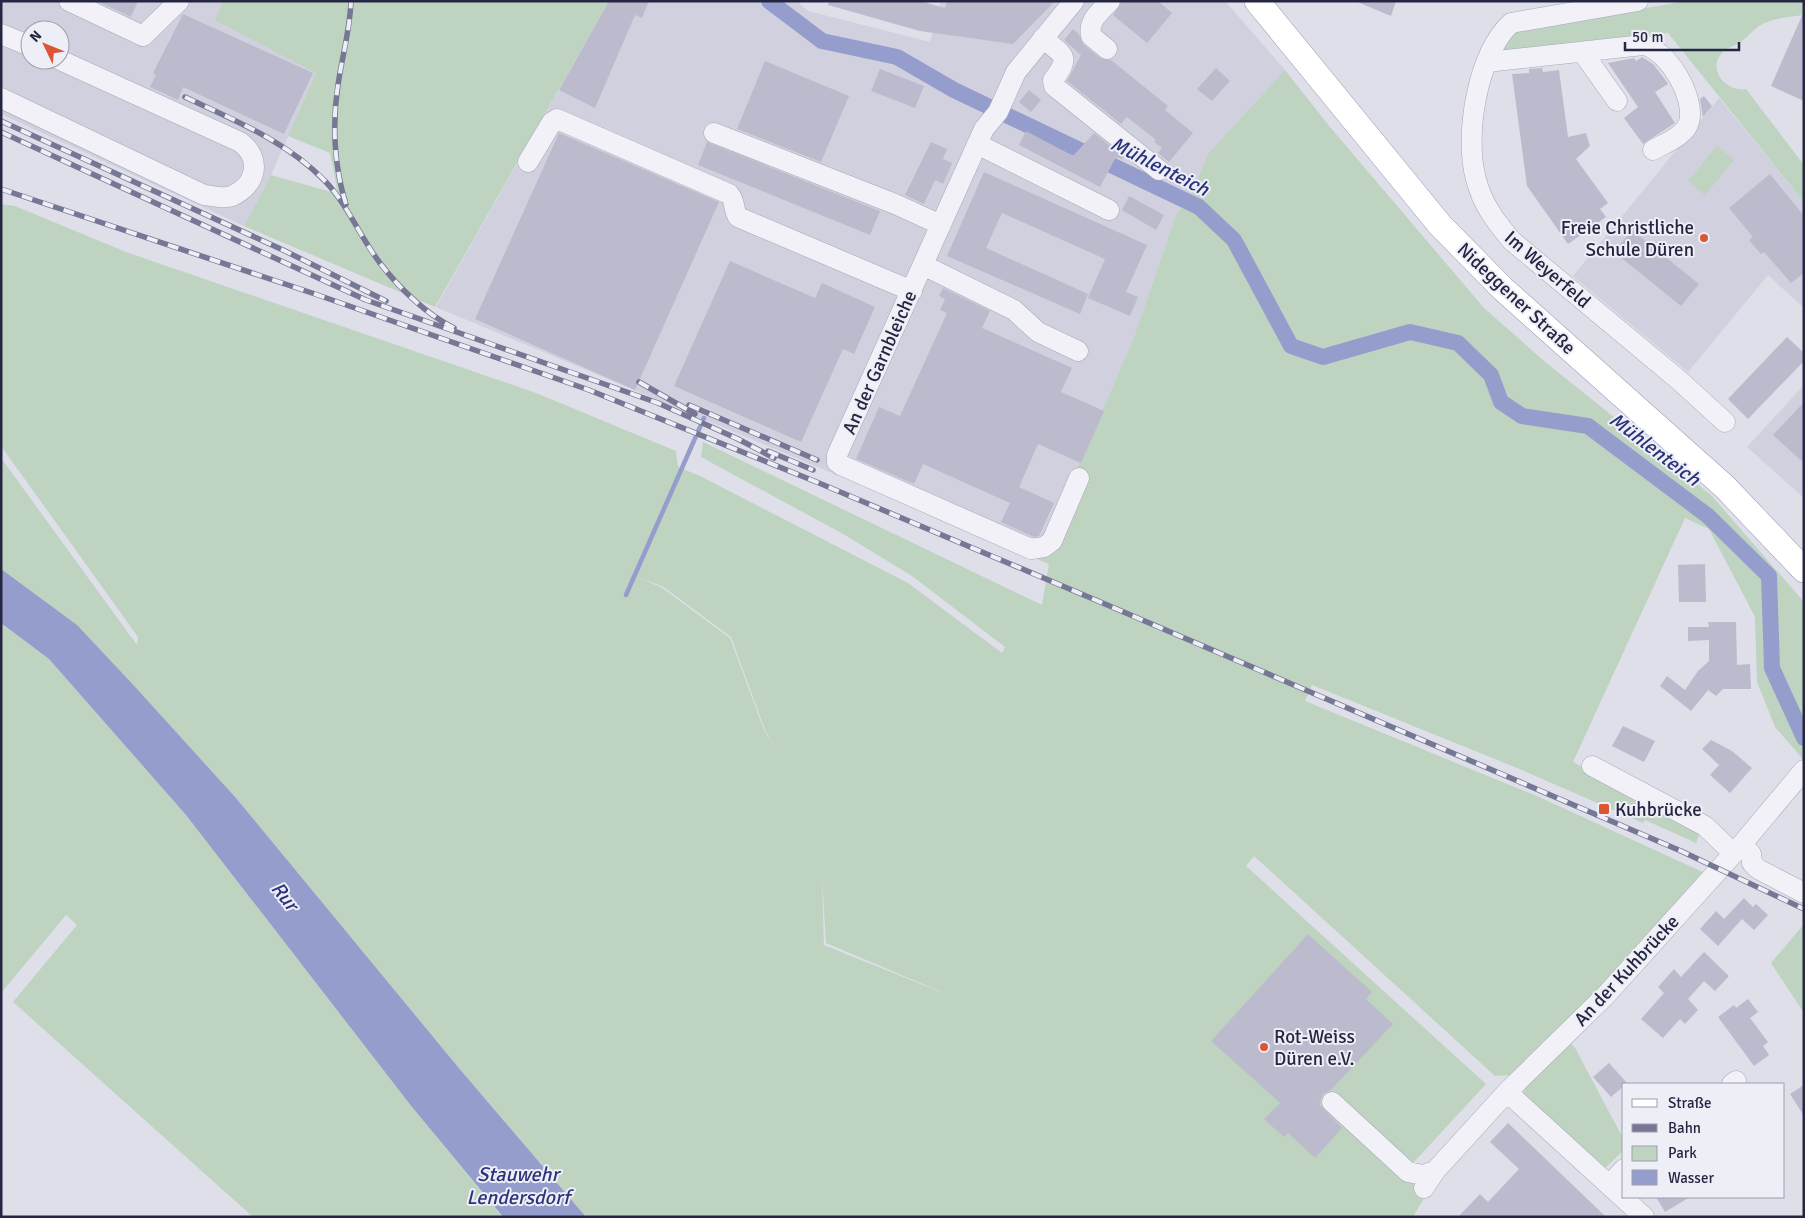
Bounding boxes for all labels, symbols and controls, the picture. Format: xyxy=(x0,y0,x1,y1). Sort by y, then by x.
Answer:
north arrow xyxy=(20,20,70,70)
scale bar xyxy=(1625,20,1739,52)
text: N xyxy=(26,27,45,46)
text: 50 m xyxy=(1632,28,1663,46)
water label: Mühlenteich xyxy=(1106,131,1214,202)
place label: Freie Christliche Schule Düren xyxy=(1561,216,1694,262)
street label: Im Weyerfeld xyxy=(1499,226,1595,314)
marker: Freie Christliche Schule Düren xyxy=(1698,232,1710,244)
street label: Nideggener Straße xyxy=(1452,238,1581,360)
street label: An der Garnbleiche xyxy=(837,287,922,438)
water label: Mühlenteich xyxy=(1604,407,1706,492)
place label: Kuhbrücke xyxy=(1615,798,1702,822)
marker: Kuhbrücke xyxy=(1597,802,1611,816)
water label: Rur xyxy=(266,877,305,918)
street label: An der Kuhbrücke xyxy=(1569,910,1684,1031)
place label: Rot-Weiss Düren e.V. xyxy=(1274,1025,1355,1071)
marker: Rot-Weiss Düren e.V. xyxy=(1258,1041,1270,1053)
legend xyxy=(1622,1083,1785,1198)
text: Straße xyxy=(1668,1094,1712,1112)
text: Bahn xyxy=(1668,1119,1701,1137)
text: Park xyxy=(1668,1144,1697,1162)
water label: Stauwehr Lendersdorf xyxy=(466,1162,575,1210)
text: Wasser xyxy=(1668,1169,1714,1187)

